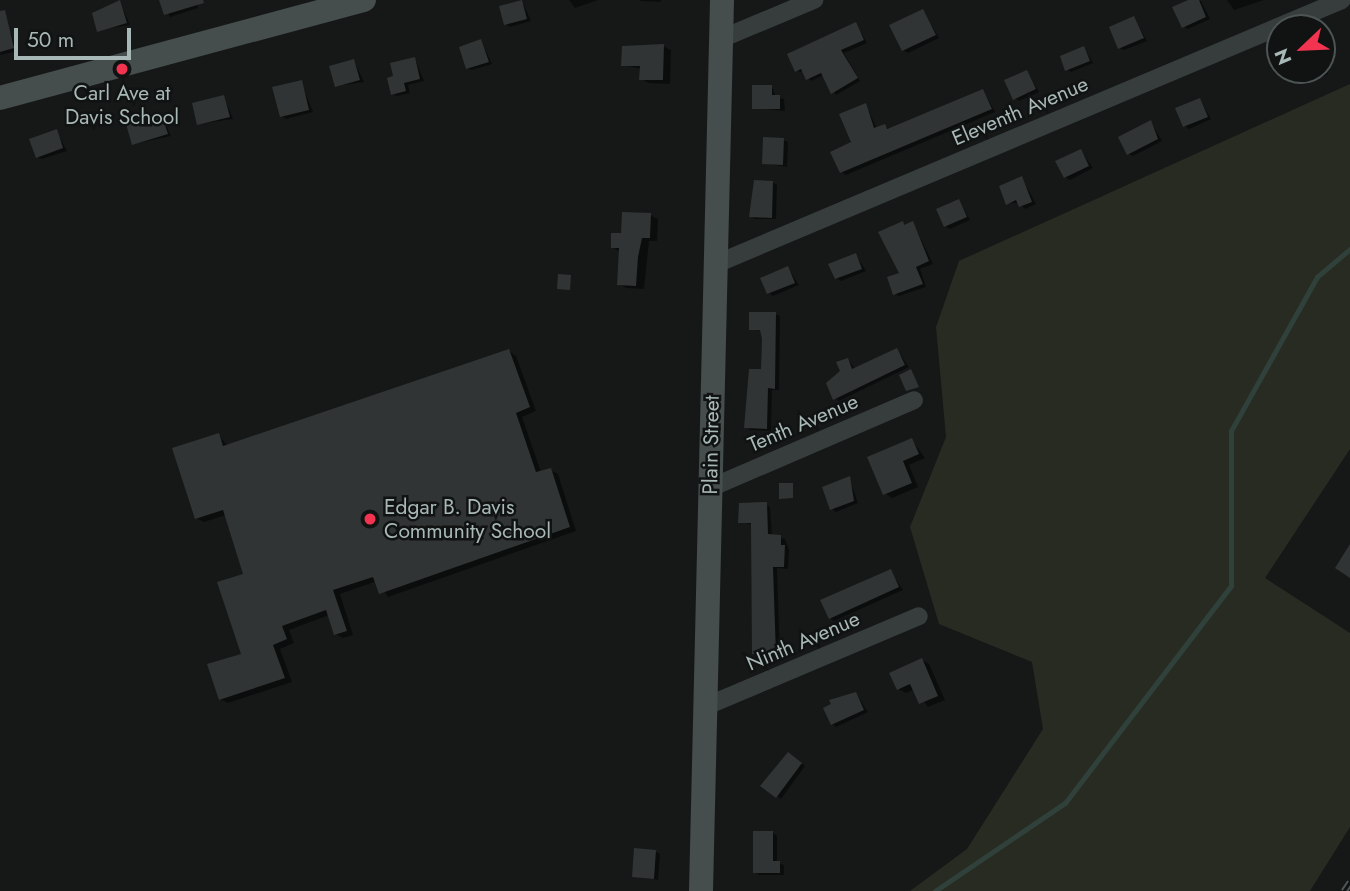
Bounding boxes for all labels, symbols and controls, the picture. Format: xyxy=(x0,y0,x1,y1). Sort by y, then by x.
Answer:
scale bar xyxy=(18,14,135,58)
north arrow xyxy=(1266,14,1336,84)
text: 50 m xyxy=(27,25,74,55)
text: N xyxy=(1268,44,1298,69)
marker: Carl Ave at Davis School xyxy=(114,61,130,77)
street label: Eleventh Avenue xyxy=(948,71,1092,151)
place label: Carl Ave at Davis School xyxy=(65,80,179,130)
street label: Tenth Avenue xyxy=(744,388,862,458)
street label: Plain Street xyxy=(698,395,724,495)
place label: Edgar B. Davis Community School xyxy=(384,494,551,544)
marker: Edgar B. Davis Community School xyxy=(362,511,378,527)
street label: Ninth Avenue xyxy=(743,606,863,676)

